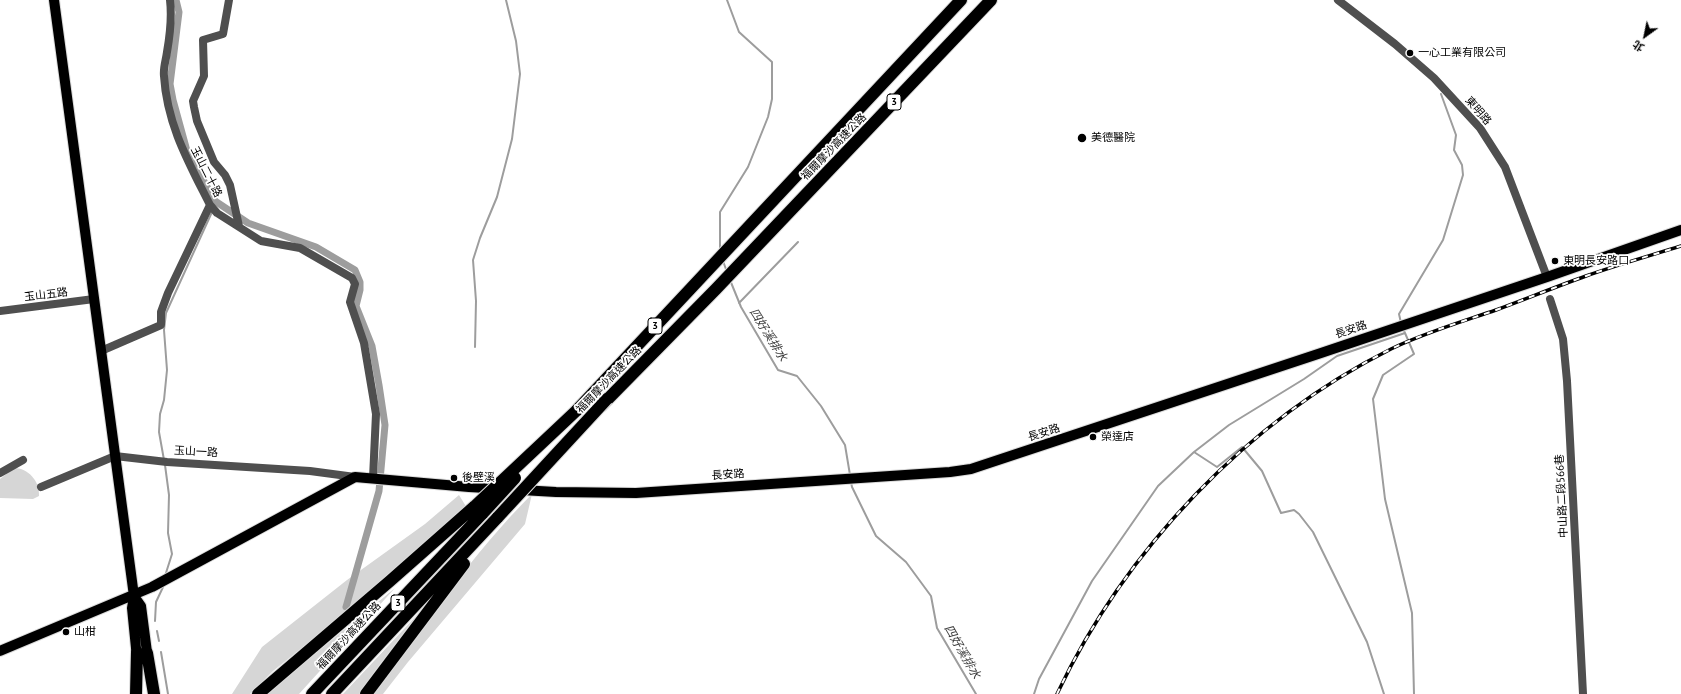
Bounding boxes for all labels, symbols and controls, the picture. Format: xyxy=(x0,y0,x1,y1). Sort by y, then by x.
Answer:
north arrow xyxy=(1625,16,1665,56)
text: 北 xyxy=(1630,37,1647,55)
place label: 一心工業有限公司 xyxy=(1418,46,1506,60)
marker: 一心工業有限公司 xyxy=(1405,48,1415,58)
road number: 3 xyxy=(887,94,901,110)
street label: 東明路 xyxy=(1462,94,1494,128)
street label: 福爾摩沙高速公路 xyxy=(799,111,869,183)
place label: 美德醫院 xyxy=(1091,131,1135,145)
marker: 美德醫院 xyxy=(1076,132,1088,144)
street label: 玉山二十路 xyxy=(188,145,224,199)
place label: 東明長安路口 xyxy=(1563,254,1629,268)
marker: 東明長安路口 xyxy=(1550,256,1560,266)
street label: 玉山五路 xyxy=(23,286,69,304)
water label: 四好溪排水 xyxy=(746,306,790,364)
road number: 3 xyxy=(648,318,662,334)
street label: 長安路 xyxy=(1333,318,1369,342)
street label: 福爾摩沙高速公路 xyxy=(574,344,644,416)
street label: 長安路 xyxy=(1026,422,1062,444)
place label: 榮達店 xyxy=(1101,430,1134,444)
marker: 榮達店 xyxy=(1088,432,1098,442)
street label: 玉山一路 xyxy=(174,444,218,460)
street label: 中山路二段566巷 xyxy=(1553,454,1571,538)
street label: 長安路 xyxy=(711,467,745,483)
place label: 後壁溪 xyxy=(462,471,495,485)
marker: 後壁溪 xyxy=(449,473,459,483)
road number: 3 xyxy=(391,595,405,611)
street label: 福爾摩沙高速公路 xyxy=(314,599,384,673)
water label: 四好溪排水 xyxy=(941,622,983,682)
place label: 山柑 xyxy=(74,625,96,639)
marker: 山柑 xyxy=(61,627,71,637)

